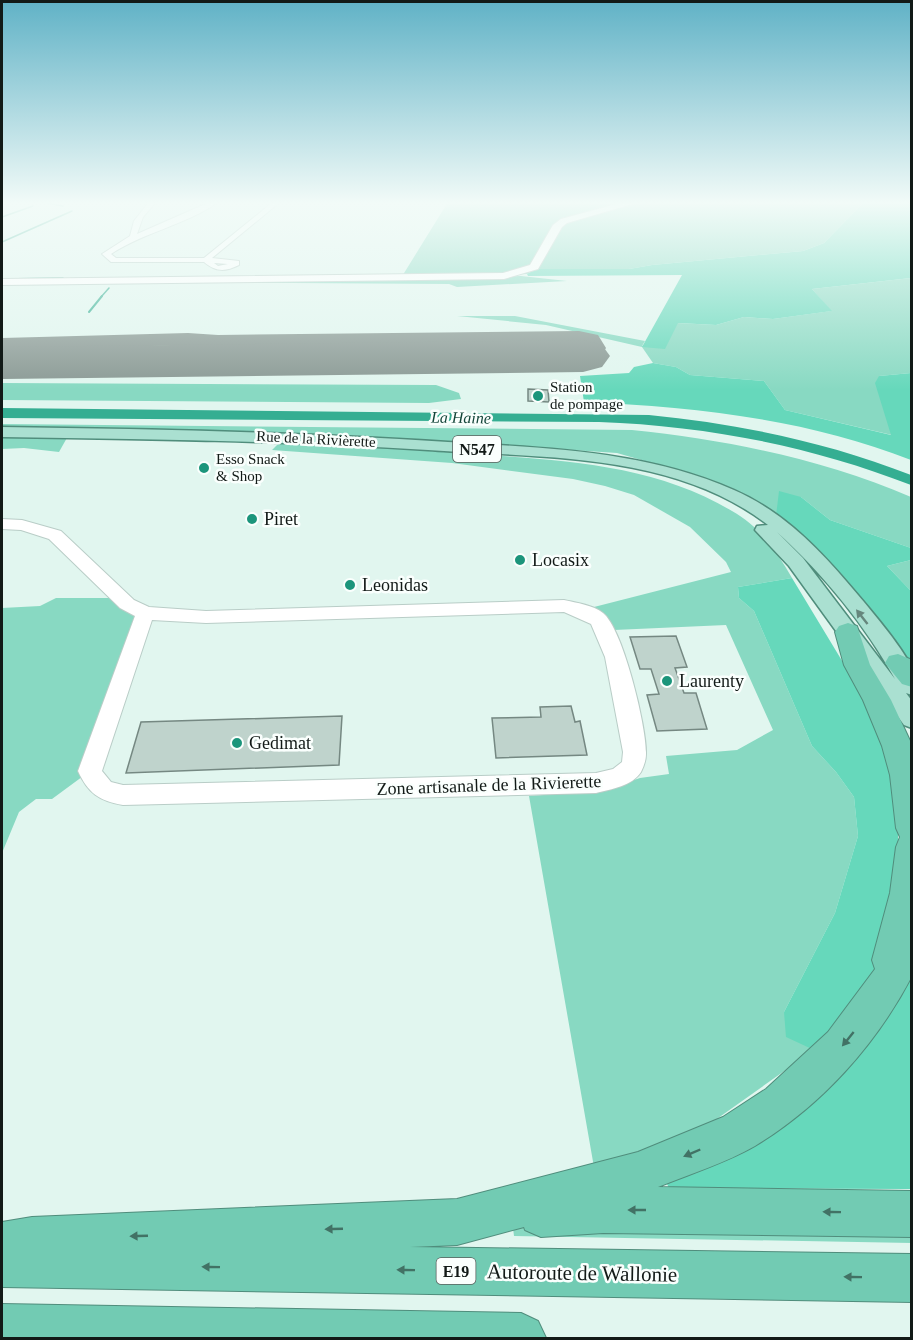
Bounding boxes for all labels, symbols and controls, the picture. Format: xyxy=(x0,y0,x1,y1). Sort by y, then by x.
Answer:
place label: Station de pompage xyxy=(550,379,623,412)
marker: Station de pompage xyxy=(531,389,545,403)
water label: La Haine xyxy=(430,408,491,427)
street label: Rue de la Rivièrette xyxy=(256,428,376,450)
road number: N547 xyxy=(453,436,501,462)
place label: Esso Snack & Shop xyxy=(216,451,285,484)
marker: Esso Snack & Shop xyxy=(197,461,211,475)
place label: Piret xyxy=(264,509,298,529)
marker: Piret xyxy=(245,512,259,526)
place label: Locasix xyxy=(532,550,589,570)
marker: Locasix xyxy=(513,553,527,567)
place label: Leonidas xyxy=(362,575,428,595)
marker: Leonidas xyxy=(343,578,357,592)
one-way arrow xyxy=(855,609,868,625)
place label: Laurenty xyxy=(679,671,744,691)
marker: Laurenty xyxy=(660,674,674,688)
place label: Gedimat xyxy=(249,733,311,753)
marker: Gedimat xyxy=(230,736,244,750)
street label: Zone artisanale de la Rivierette xyxy=(376,771,602,799)
one-way arrow xyxy=(841,1031,854,1047)
one-way arrow xyxy=(683,1148,701,1158)
one-way arrow xyxy=(628,1205,647,1215)
one-way arrow xyxy=(823,1208,842,1217)
one-way arrow xyxy=(325,1224,344,1233)
one-way arrow xyxy=(130,1232,149,1241)
road number: E19 xyxy=(436,1258,476,1284)
street label: Autoroute de Wallonie xyxy=(487,1259,677,1287)
one-way arrow xyxy=(202,1262,221,1272)
one-way arrow xyxy=(397,1265,416,1275)
one-way arrow xyxy=(844,1272,863,1282)

